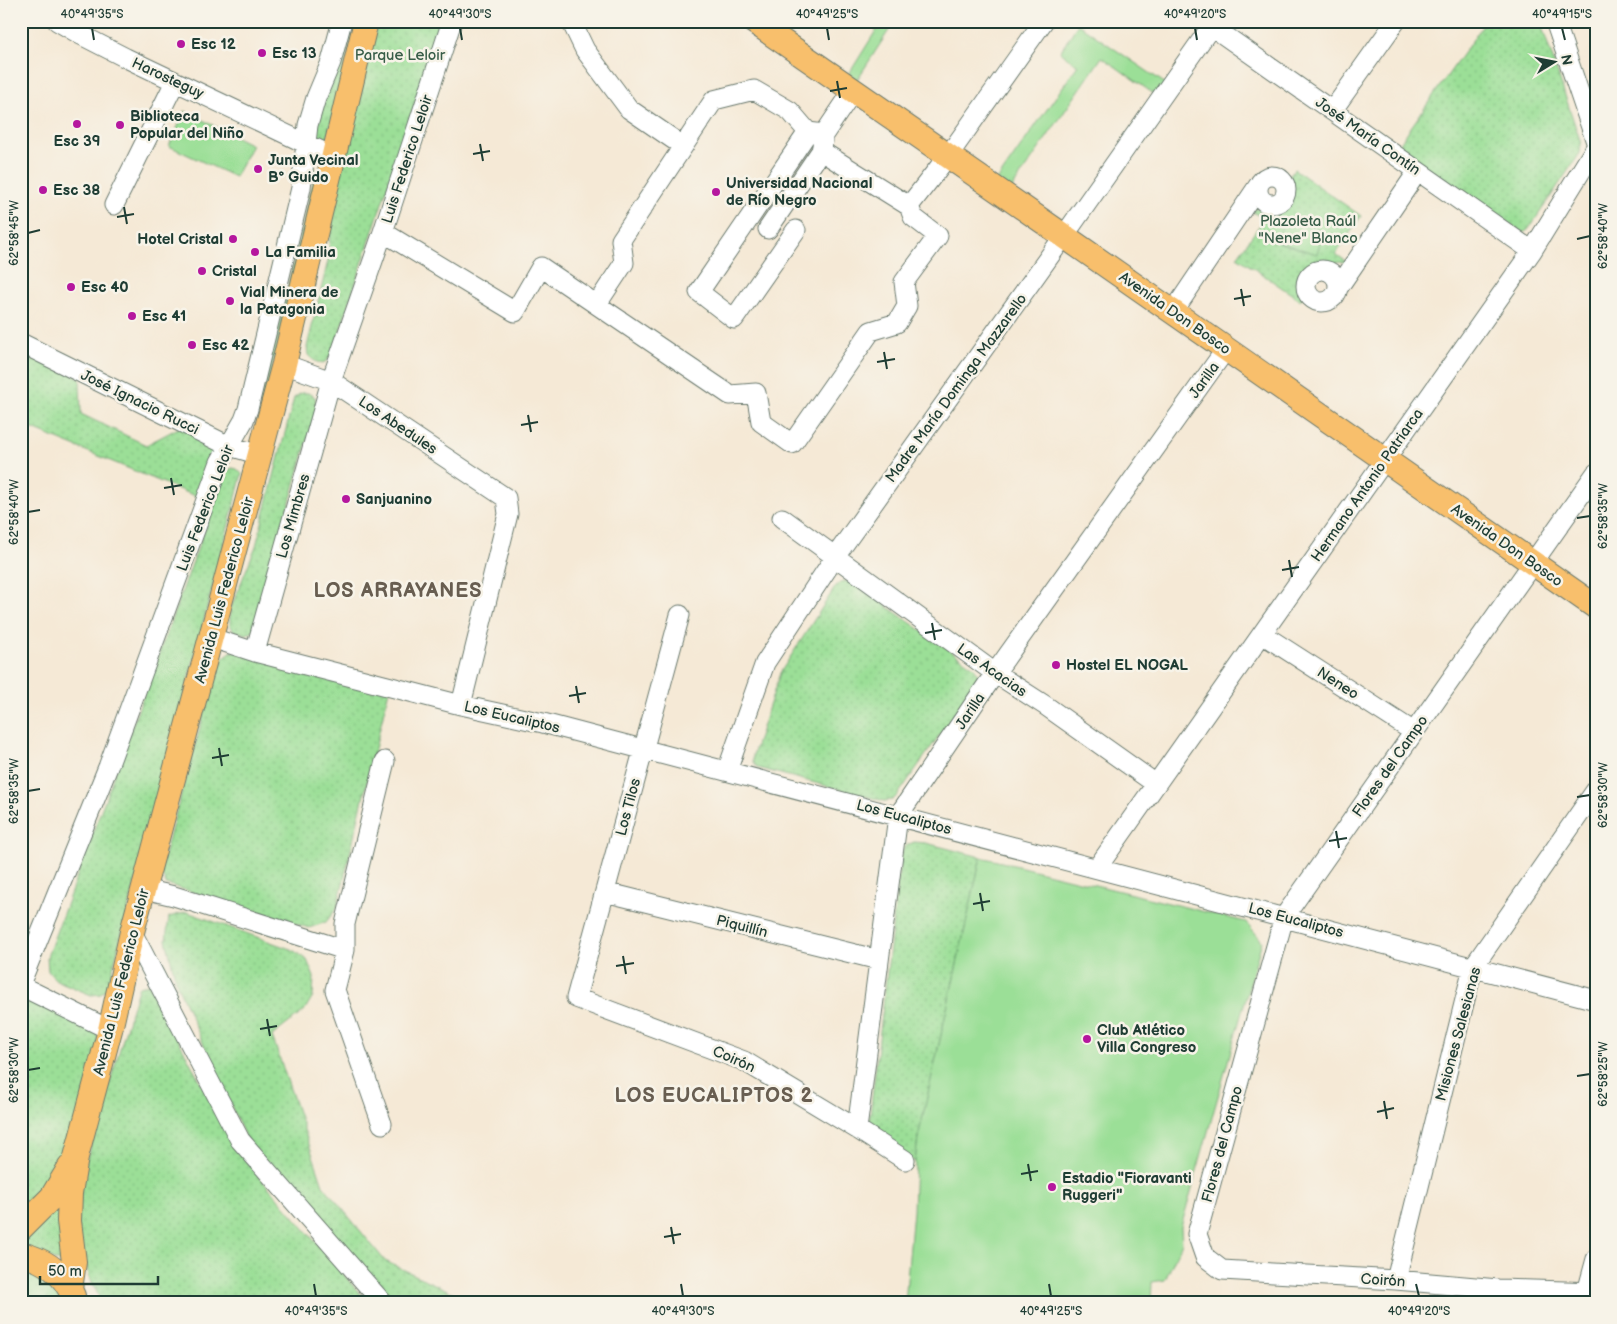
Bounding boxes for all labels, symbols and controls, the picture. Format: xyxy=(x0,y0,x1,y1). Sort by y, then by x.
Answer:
text: 40°49'35"S xyxy=(61,7,123,22)
text: 40°49'30"S xyxy=(428,7,492,22)
text: 40°49'25"S xyxy=(796,7,858,22)
text: 40°49'20"S xyxy=(1164,7,1226,22)
text: 40°49'15"S xyxy=(1532,7,1592,22)
place label: Esc 12 xyxy=(191,35,236,54)
marker: Esc 12 xyxy=(175,38,187,50)
north arrow xyxy=(1530,38,1580,88)
place label: Esc 13 xyxy=(272,44,317,63)
park label: Parque Leloir xyxy=(355,46,446,65)
marker: Esc 13 xyxy=(256,47,268,59)
street label: Harosteguy xyxy=(129,53,207,104)
text: N xyxy=(1557,53,1576,66)
street label: Luis Federico Leloir xyxy=(378,92,437,226)
street label: José María Contín xyxy=(1312,93,1424,180)
place label: Biblioteca Popular del Niño xyxy=(130,107,244,143)
marker: Esc 39 xyxy=(71,118,83,130)
marker: Biblioteca Popular del Niño xyxy=(114,119,126,131)
place label: Esc 39 xyxy=(54,132,100,151)
place label: Junta Vecinal B° Guido xyxy=(268,151,359,187)
marker: Junta Vecinal B° Guido xyxy=(252,163,264,175)
place label: Universidad Nacional de Río Negro xyxy=(726,174,872,210)
place label: Esc 38 xyxy=(53,181,100,200)
marker: Esc 38 xyxy=(37,184,49,196)
marker: Universidad Nacional de Río Negro xyxy=(710,186,722,198)
text: 62°58'45"W xyxy=(7,200,22,266)
text: 62°58'40"W xyxy=(1596,203,1611,269)
park label: Plazoleta Raúl "Nene" Blanco xyxy=(1258,212,1358,248)
place label: Hotel Cristal xyxy=(137,230,223,249)
marker: Hotel Cristal xyxy=(227,233,239,245)
place label: La Familia xyxy=(265,243,336,262)
marker: La Familia xyxy=(249,246,261,258)
place label: Cristal xyxy=(212,262,257,281)
marker: Cristal xyxy=(196,265,208,277)
street label: Avenida Don Bosco xyxy=(1115,268,1234,359)
place label: Esc 40 xyxy=(81,278,129,297)
marker: Esc 40 xyxy=(65,281,77,293)
place label: Vial Minera de la Patagonia xyxy=(240,283,339,319)
street label: Madre María Dominga Mazzarello xyxy=(881,290,1031,487)
marker: Vial Minera de la Patagonia xyxy=(224,295,236,307)
place label: Esc 41 xyxy=(142,307,186,326)
marker: Esc 41 xyxy=(126,310,138,322)
place label: Esc 42 xyxy=(202,336,249,355)
marker: Esc 42 xyxy=(186,339,198,351)
street label: Jarilla xyxy=(1185,359,1224,402)
street label: José Ignacio Rucci xyxy=(77,366,202,439)
street label: Los Abedules xyxy=(355,392,441,459)
street label: Hermano Antonio Patriarca xyxy=(1307,405,1428,566)
street label: Luis Federico Leloir xyxy=(173,442,239,574)
street label: Los Mimbres xyxy=(272,471,315,561)
text: 62°58'40"W xyxy=(7,479,22,545)
text: 62°58'35"W xyxy=(1596,483,1611,549)
place label: Sanjuanino xyxy=(356,490,432,509)
marker: Sanjuanino xyxy=(340,493,352,505)
street label: Avenida Luis Federico Leloir xyxy=(190,494,259,685)
street label: Avenida Don Bosco xyxy=(1447,500,1566,591)
district label: LOS ARRAYANES xyxy=(314,579,482,603)
street label: Las Acacias xyxy=(953,639,1031,702)
place label: Hostel EL NOGAL xyxy=(1066,656,1188,675)
marker: Hostel EL NOGAL xyxy=(1050,659,1062,671)
street label: Neneo xyxy=(1313,663,1362,704)
street label: Jarilla xyxy=(951,689,989,733)
street label: Los Eucaliptos xyxy=(462,697,562,738)
street label: Flores del Campo xyxy=(1348,712,1433,821)
text: 62°58'35"W xyxy=(7,758,22,824)
text: 62°58'30"W xyxy=(1596,762,1611,828)
street label: Los Tilos xyxy=(612,776,645,838)
street label: Los Eucaliptos xyxy=(854,796,954,839)
street label: Avenida Luis Federico Leloir xyxy=(89,886,154,1078)
street label: Los Eucaliptos xyxy=(1246,899,1346,942)
street label: Piquillín xyxy=(714,911,770,942)
street label: Misiones Salesianas xyxy=(1431,965,1486,1103)
place label: Club Atlético Villa Congreso xyxy=(1097,1021,1197,1057)
marker: Club Atlético Villa Congreso xyxy=(1081,1033,1093,1045)
text: 62°58'30"W xyxy=(7,1037,22,1103)
text: 62°58'25"W xyxy=(1596,1041,1611,1107)
street label: Coirón xyxy=(709,1042,758,1077)
district label: LOS EUCALIPTOS 2 xyxy=(615,1084,813,1108)
street label: Flores del Campo xyxy=(1198,1084,1247,1204)
place label: Estadio "Fioravanti Ruggeri" xyxy=(1062,1169,1192,1205)
marker: Estadio "Fioravanti Ruggeri" xyxy=(1046,1181,1058,1193)
scale bar xyxy=(40,1254,158,1286)
text: 50 m xyxy=(48,1262,82,1281)
street label: Coirón xyxy=(1360,1269,1406,1292)
text: 40°49'35"S xyxy=(285,1304,347,1319)
text: 40°49'30"S xyxy=(651,1304,715,1319)
text: 40°49'25"S xyxy=(1020,1304,1082,1319)
text: 40°49'20"S xyxy=(1388,1304,1450,1319)

